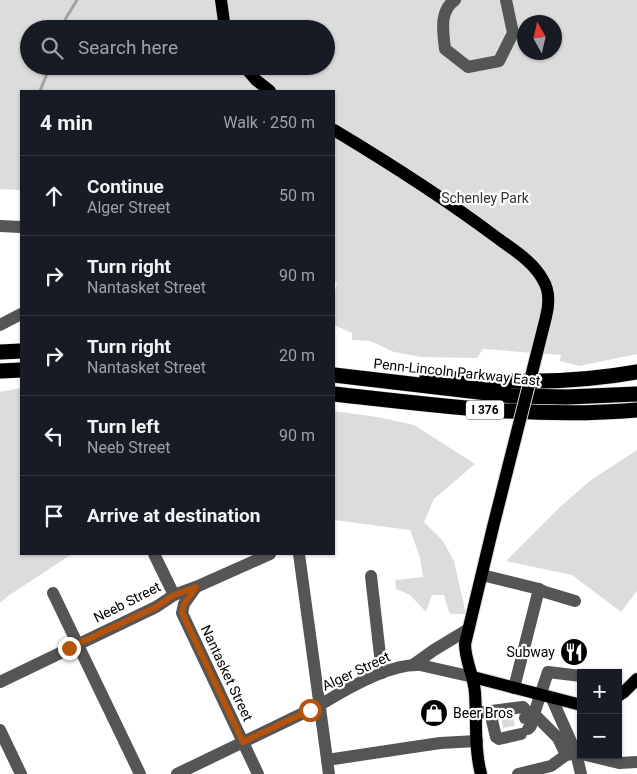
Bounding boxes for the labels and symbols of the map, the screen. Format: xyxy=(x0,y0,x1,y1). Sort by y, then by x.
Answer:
north arrow xyxy=(517,15,562,60)
park label: Schenley Park xyxy=(441,190,530,206)
street label: Penn-Lincoln Parkway East xyxy=(373,355,542,389)
road number: I 376 xyxy=(466,400,504,420)
street label: Neeb Street xyxy=(91,578,164,626)
street label: Nantasket Street xyxy=(198,622,256,724)
route end xyxy=(58,637,81,660)
restaurant icon: Subway xyxy=(559,637,589,667)
place label: Subway xyxy=(506,644,555,660)
street label: Alger Street xyxy=(320,648,393,694)
shop icon: Beer Bros xyxy=(419,698,449,728)
route start xyxy=(299,699,322,722)
place label: Beer Bros xyxy=(453,705,513,721)

